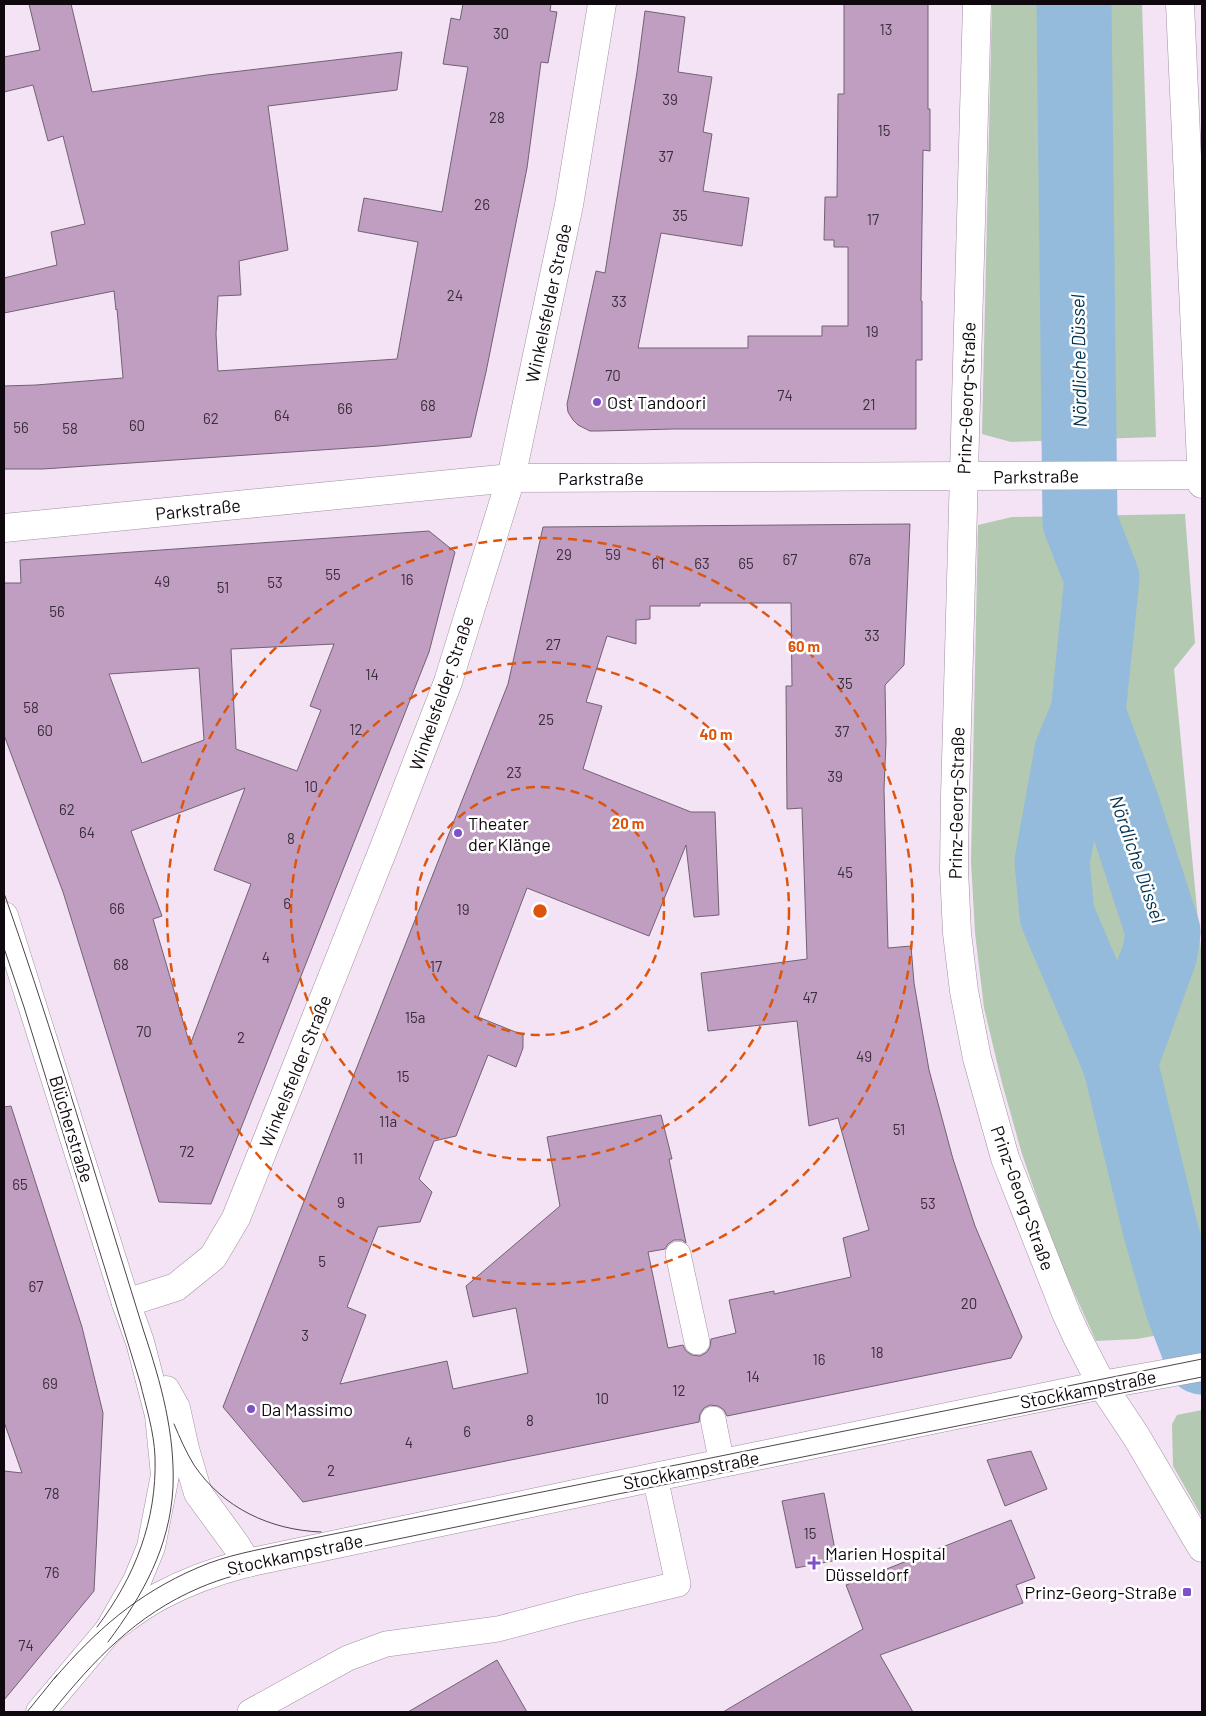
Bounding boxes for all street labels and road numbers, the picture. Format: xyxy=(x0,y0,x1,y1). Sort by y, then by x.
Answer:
street label: Winkelsfelder Straße xyxy=(520,221,576,385)
street label: Prinz-Georg-Straße xyxy=(952,321,980,475)
street label: Parkstraße xyxy=(993,464,1079,488)
street label: Parkstraße xyxy=(558,467,644,489)
street label: Parkstraße xyxy=(154,494,242,524)
street label: Winkelsfelder Straße xyxy=(404,613,478,773)
street label: Prinz-Georg-Straße xyxy=(944,727,968,879)
street label: Winkelsfelder Straße xyxy=(254,992,336,1150)
street label: Blücherstraße xyxy=(45,1073,99,1185)
street label: Prinz-Georg-Straße xyxy=(987,1123,1059,1273)
street label: Stockkampstraße xyxy=(1018,1365,1158,1413)
street label: Stockkampstraße xyxy=(621,1446,761,1494)
street label: Stockkampstraße xyxy=(225,1529,365,1579)

